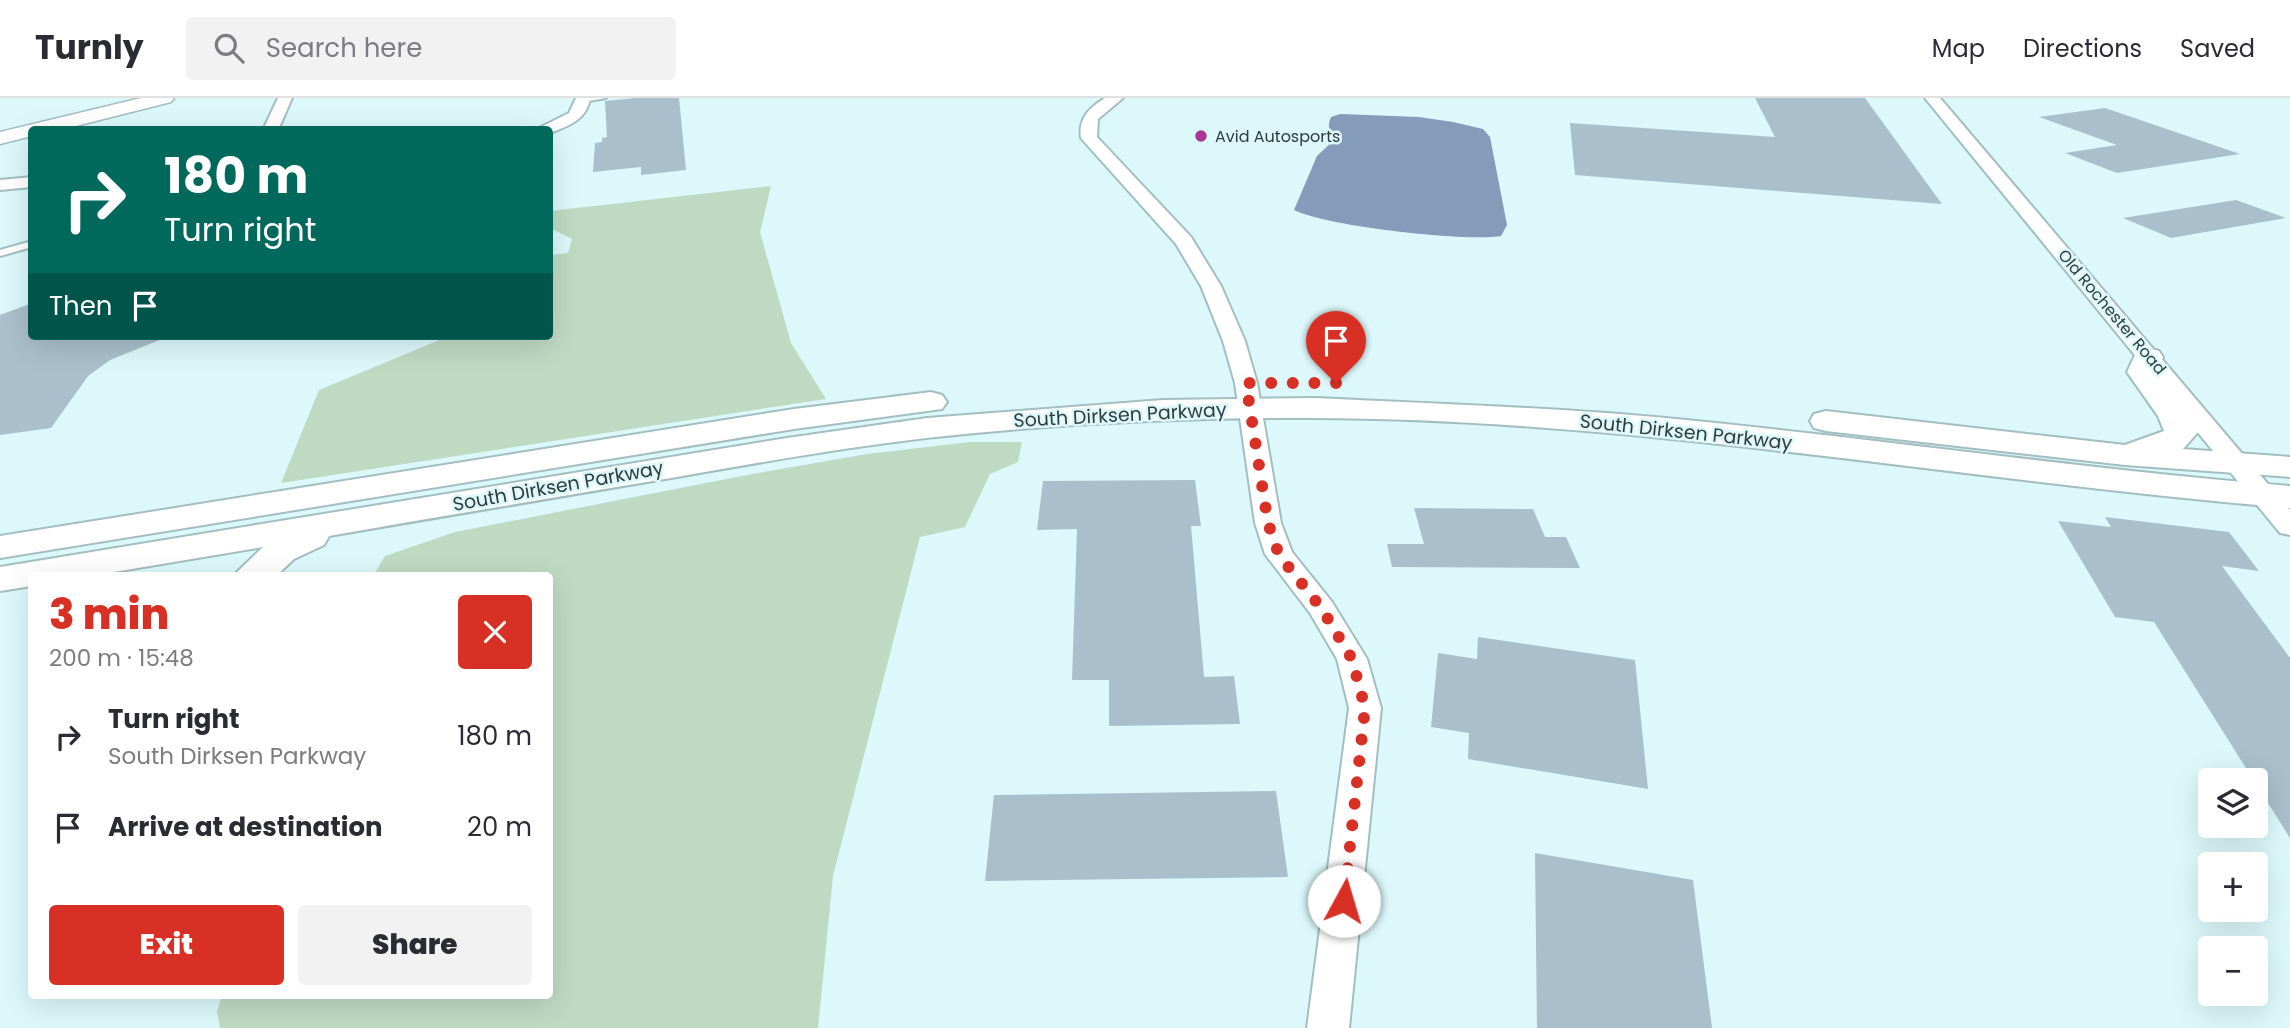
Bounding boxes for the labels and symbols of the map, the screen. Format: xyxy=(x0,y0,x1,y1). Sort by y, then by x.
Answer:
place label: Avid Autosports xyxy=(1215,125,1340,148)
marker: Avid Autosports xyxy=(1193,128,1209,144)
street label: Old Rochester Road xyxy=(2053,244,2171,380)
pin xyxy=(1306,311,1366,383)
street label: South Dirksen Parkway xyxy=(1013,396,1228,434)
street label: South Dirksen Parkway xyxy=(1578,407,1794,457)
street label: South Dirksen Parkway xyxy=(451,454,666,518)
position arrow xyxy=(1307,864,1381,938)

